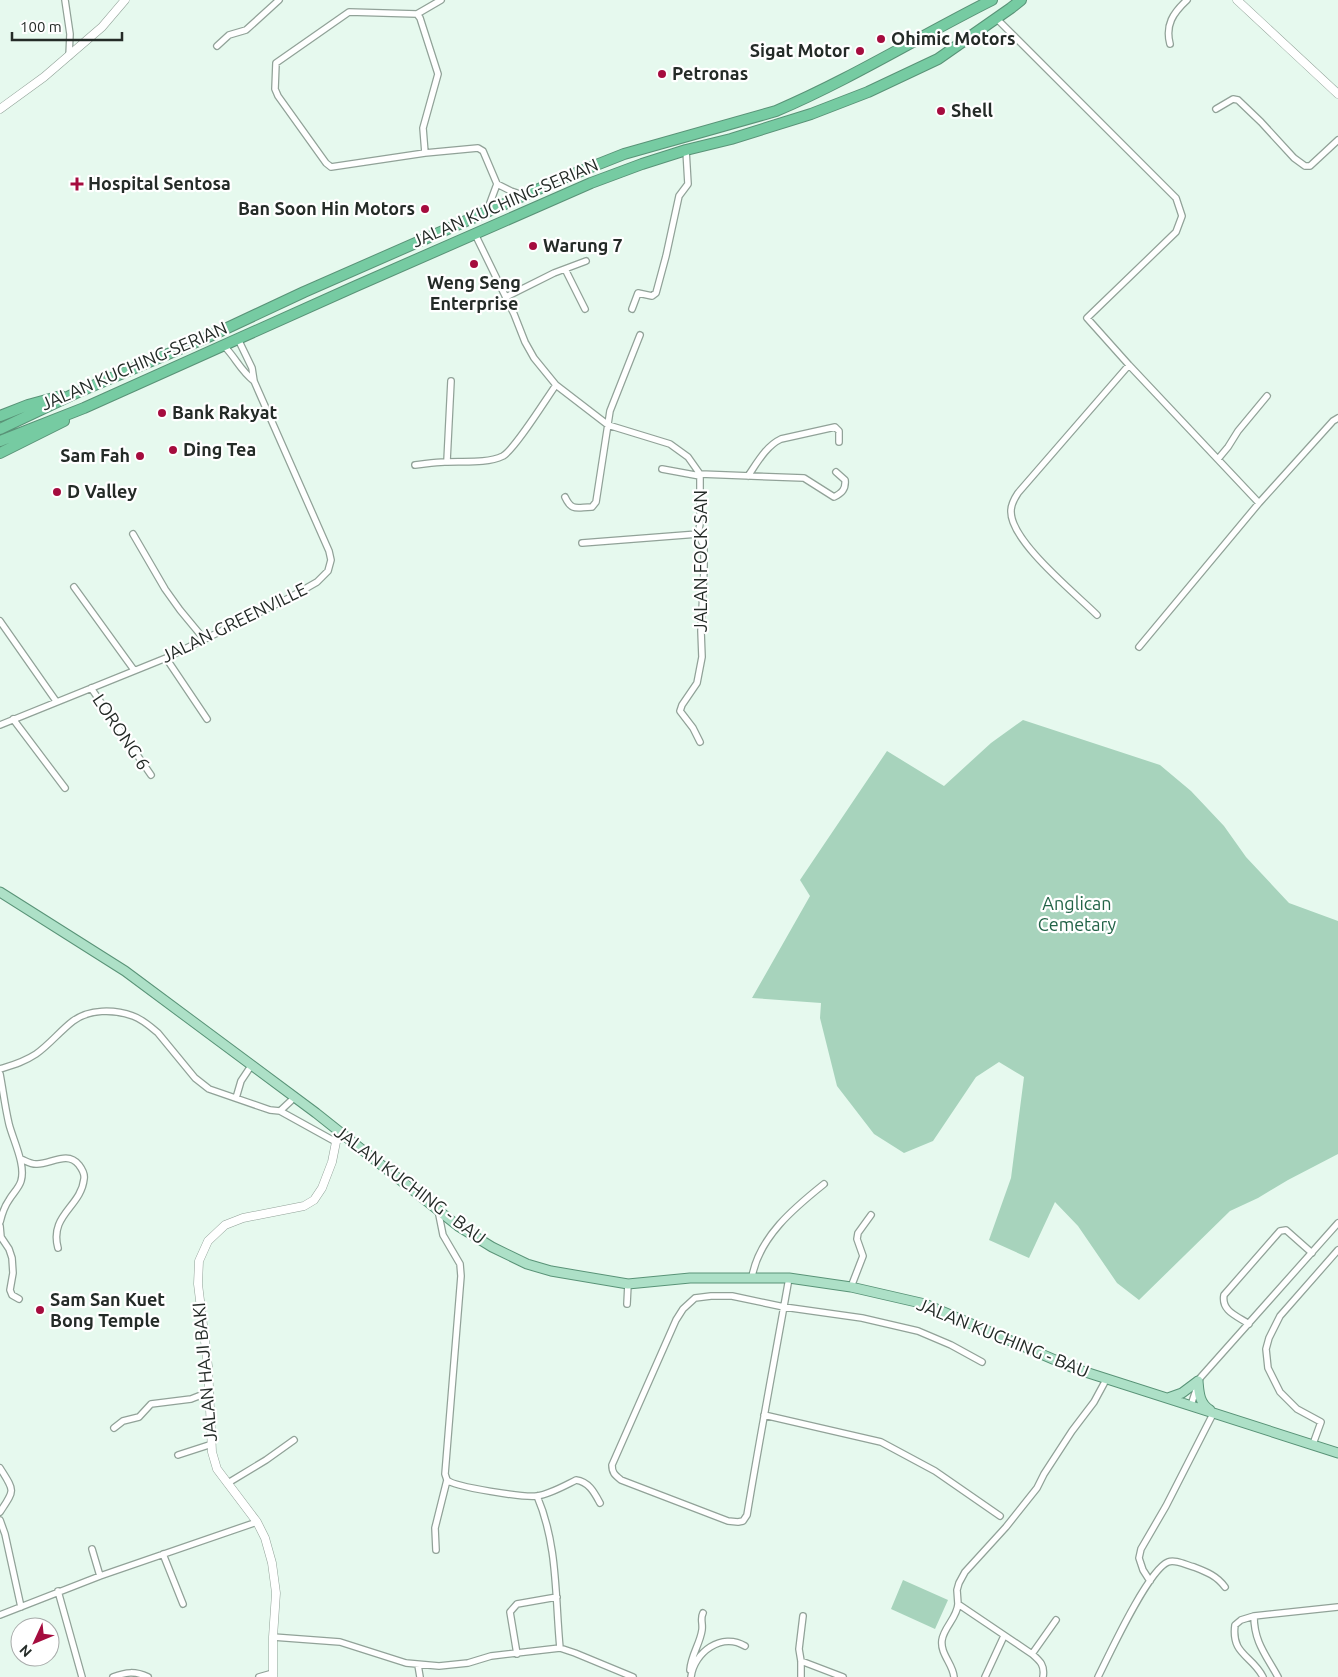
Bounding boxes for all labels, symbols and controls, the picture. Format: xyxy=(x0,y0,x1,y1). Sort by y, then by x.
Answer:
scale bar xyxy=(12,10,122,42)
text: 100 m xyxy=(20,18,62,35)
place label: Ohimic Motors xyxy=(891,28,1015,48)
marker: Ohimic Motors xyxy=(875,33,887,45)
place label: Sigat Motor xyxy=(750,40,851,60)
marker: Sigat Motor xyxy=(854,45,866,57)
place label: Petronas xyxy=(672,63,748,83)
marker: Petronas xyxy=(656,68,668,80)
place label: Shell xyxy=(951,100,994,120)
marker: Shell xyxy=(935,105,947,117)
street label: JALAN KUCHING-SERIAN xyxy=(409,154,601,250)
place label: Hospital Sentosa xyxy=(88,173,231,193)
marker: Hospital Sentosa xyxy=(70,177,84,191)
place label: Ban Soon Hin Motors xyxy=(238,198,415,218)
marker: Ban Soon Hin Motors xyxy=(419,203,431,215)
place label: Warung 7 xyxy=(543,235,623,255)
marker: Warung 7 xyxy=(527,240,539,252)
marker: Weng Seng Enterprise xyxy=(468,258,480,270)
place label: Weng Seng Enterprise xyxy=(427,272,521,313)
street label: JALAN KUCHING-SERIAN xyxy=(38,317,230,413)
place label: Bank Rakyat xyxy=(172,402,277,422)
marker: Bank Rakyat xyxy=(156,407,168,419)
place label: Ding Tea xyxy=(183,439,256,459)
marker: Ding Tea xyxy=(167,444,179,456)
place label: Sam Fah xyxy=(60,445,130,465)
marker: Sam Fah xyxy=(134,450,146,462)
place label: D Valley xyxy=(67,481,137,501)
marker: D Valley xyxy=(51,486,63,498)
street label: JALAN FOCK SAN xyxy=(690,490,710,632)
street label: JALAN GREENVILLE xyxy=(157,578,310,666)
street label: LORONG 6 xyxy=(89,690,154,773)
park label: Anglican Cemetary xyxy=(1038,893,1117,934)
street label: JALAN KUCHING - BAU xyxy=(331,1121,490,1248)
place label: Sam San Kuet Bong Temple xyxy=(50,1289,165,1330)
street label: JALAN KUCHING - BAU xyxy=(914,1293,1092,1381)
street label: JALAN HAJI BAKI xyxy=(188,1302,220,1443)
marker: Sam San Kuet Bong Temple xyxy=(34,1304,46,1316)
north arrow xyxy=(10,1617,60,1667)
text: N xyxy=(16,1642,35,1660)

